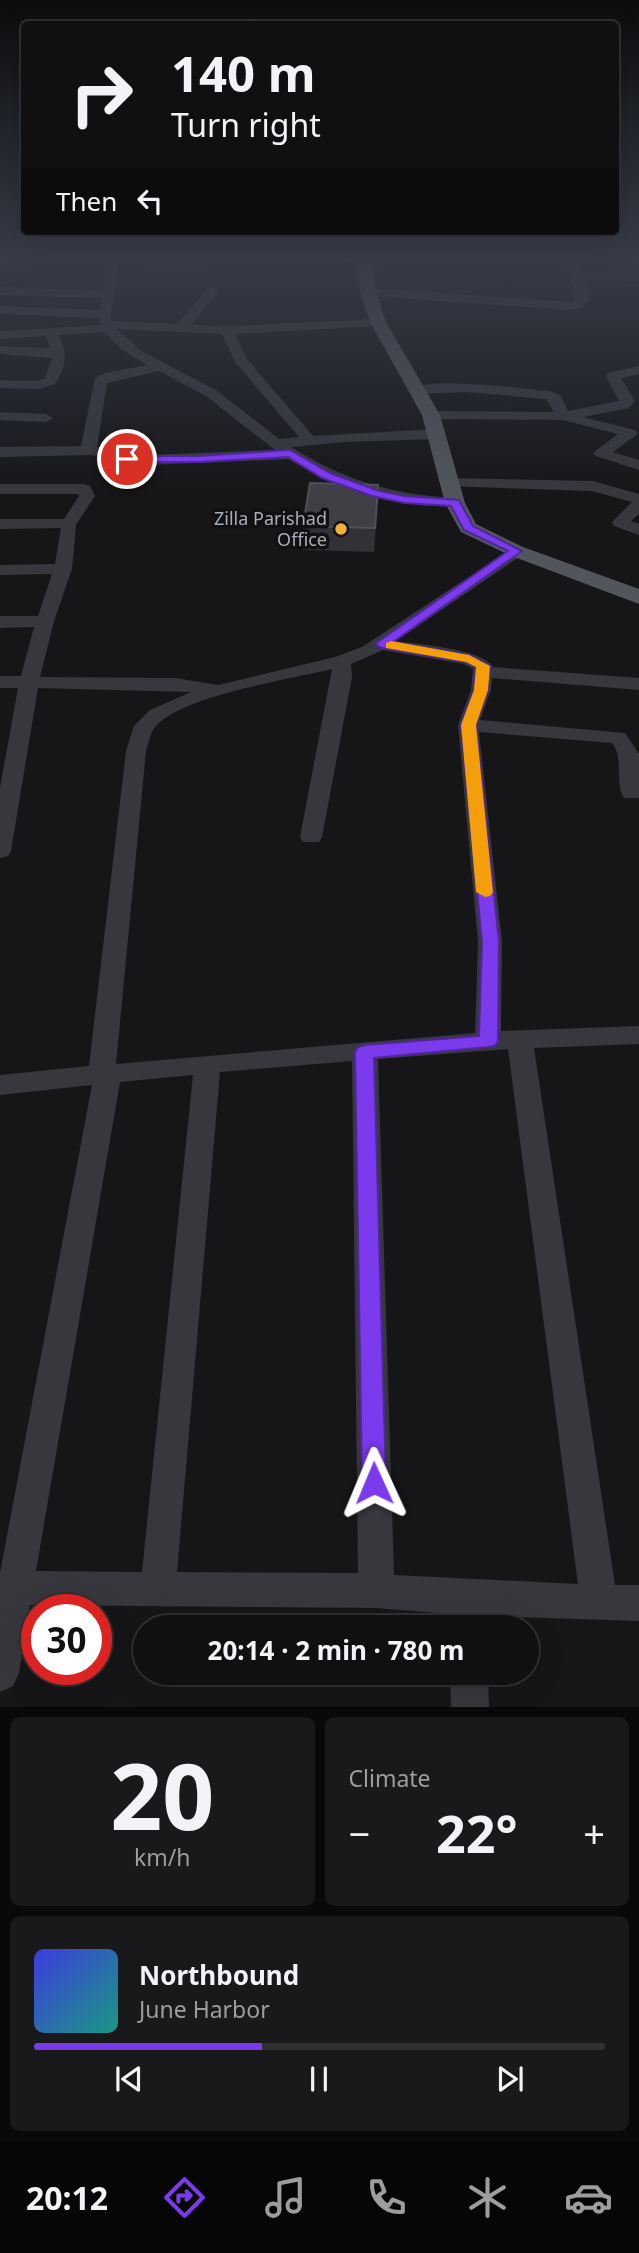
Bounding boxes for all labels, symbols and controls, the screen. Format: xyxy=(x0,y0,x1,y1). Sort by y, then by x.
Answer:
text: 140 m xyxy=(171,40,316,106)
icon: right xyxy=(56,49,147,140)
text: Turn right xyxy=(171,103,321,146)
icon: left xyxy=(131,182,169,220)
text: Then xyxy=(56,183,117,219)
pin xyxy=(97,429,157,489)
icon: arrive xyxy=(108,440,146,478)
place label: Zilla Parishad Office xyxy=(214,506,327,551)
marker: Zilla Parishad Office xyxy=(333,521,349,537)
position arrow xyxy=(337,1446,411,1520)
speed limit sign: 30 xyxy=(21,1594,112,1685)
text: 20:14 · 2 min · 780 m xyxy=(208,1632,464,1668)
text: 20 xyxy=(110,1733,214,1857)
text: Climate xyxy=(349,1762,431,1794)
text: 22° xyxy=(436,1797,518,1868)
text: − xyxy=(349,1807,370,1859)
text: + xyxy=(583,1807,605,1859)
text: km/h xyxy=(134,1841,191,1873)
text: Northbound xyxy=(139,1957,299,1993)
text: June Harbor xyxy=(139,1993,270,2025)
icon: previous xyxy=(110,2060,148,2098)
icon: pause xyxy=(300,2060,338,2098)
icon: next xyxy=(491,2060,529,2098)
icon: directions xyxy=(160,2173,209,2222)
icon: music xyxy=(261,2173,310,2222)
icon: phone xyxy=(362,2173,411,2222)
icon: climate xyxy=(463,2173,512,2222)
icon: car xyxy=(564,2173,613,2222)
text: 20:12 xyxy=(26,2176,108,2219)

